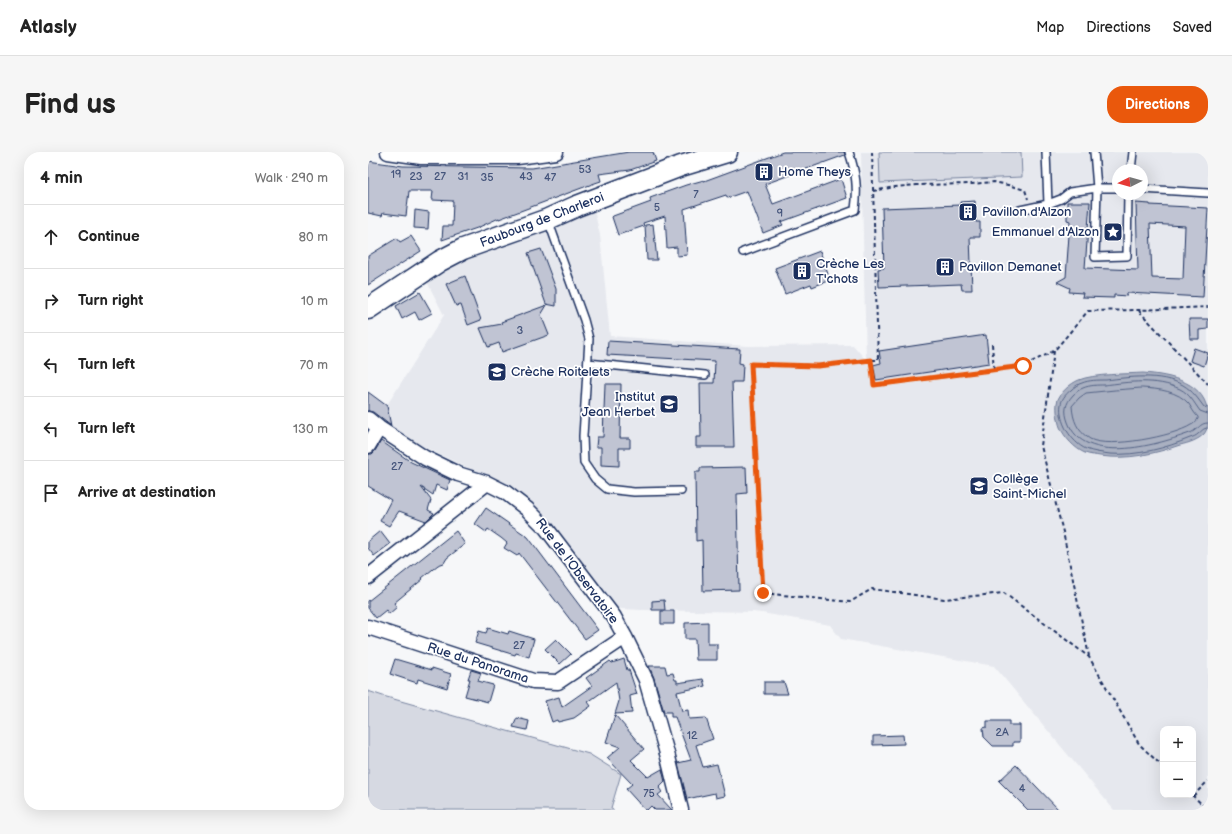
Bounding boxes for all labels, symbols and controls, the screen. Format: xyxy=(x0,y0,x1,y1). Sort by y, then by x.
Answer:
text: Atlasly xyxy=(20,16,77,39)
text: Map xyxy=(1036,19,1064,36)
text: Directions xyxy=(1086,19,1151,36)
text: Saved xyxy=(1173,19,1212,36)
button: Directions xyxy=(1107,86,1208,123)
text: Find us xyxy=(24,88,116,121)
building icon: Home Theys xyxy=(753,161,775,183)
house number: 53 xyxy=(578,163,592,176)
place label: Home Theys xyxy=(778,164,851,180)
north arrow xyxy=(1112,164,1148,200)
text: 4 min xyxy=(40,168,83,188)
house number: 19 xyxy=(391,168,401,181)
text: Walk · 290 m xyxy=(255,170,328,186)
house number: 23 xyxy=(409,170,423,183)
house number: 27 xyxy=(434,170,447,183)
house number: 31 xyxy=(457,170,469,183)
house number: 43 xyxy=(519,170,533,183)
house number: 35 xyxy=(480,171,494,184)
house number: 47 xyxy=(544,171,557,184)
house number: 7 xyxy=(693,188,699,201)
street label: Faubourg de Charleroi xyxy=(478,189,606,251)
house number: 5 xyxy=(654,201,660,214)
building icon: Pavillon d'Alzon xyxy=(957,201,979,223)
place label: Pavillon d'Alzon xyxy=(982,204,1071,220)
house number: 9 xyxy=(777,207,783,220)
place icon: Emmanuel d'Alzon xyxy=(1102,221,1124,243)
place label: Emmanuel d'Alzon xyxy=(992,224,1099,240)
icon: ahead xyxy=(40,226,62,248)
text: Continue xyxy=(78,227,140,246)
text: 80 m xyxy=(299,229,328,245)
place label: Crèche Les T'chots xyxy=(816,256,885,287)
building icon: Pavillon Demanet xyxy=(934,256,956,278)
place label: Pavillon Demanet xyxy=(959,259,1061,275)
building icon: Crèche Les T'chots xyxy=(791,260,813,282)
icon: right xyxy=(40,290,62,312)
text: Turn right xyxy=(78,291,143,310)
text: 10 m xyxy=(301,293,328,309)
house number: 3 xyxy=(517,324,524,337)
icon: left xyxy=(40,354,62,376)
text: Turn left xyxy=(78,355,135,374)
text: 70 m xyxy=(300,357,328,373)
route start xyxy=(1014,357,1032,375)
school or university icon: Crèche Roitelets xyxy=(486,361,508,383)
place label: Crèche Roitelets xyxy=(511,364,610,380)
place label: Institut Jean Herbet xyxy=(582,389,655,420)
school or university icon: Institut Jean Herbet xyxy=(658,393,680,415)
icon: left xyxy=(40,418,62,440)
text: Turn left xyxy=(78,419,135,438)
text: 130 m xyxy=(293,421,328,437)
house number: 27 xyxy=(391,460,404,473)
place label: Collège Saint-Michel xyxy=(993,471,1066,502)
school or university icon: Collège Saint-Michel xyxy=(968,475,990,497)
icon: arrive xyxy=(40,482,62,504)
text: Arrive at destination xyxy=(78,483,216,502)
street label: Rue de l'Observatoire xyxy=(532,515,622,627)
route end xyxy=(754,584,772,602)
street label: Rue du Panorama xyxy=(425,639,531,687)
house number: 27 xyxy=(513,639,526,652)
house number: 2A xyxy=(995,726,1009,739)
map controls xyxy=(1160,726,1196,798)
button: + xyxy=(1160,726,1196,762)
house number: 12 xyxy=(687,729,698,742)
button: − xyxy=(1160,762,1196,798)
house number: 4 xyxy=(1019,782,1026,795)
house number: 75 xyxy=(643,787,655,800)

